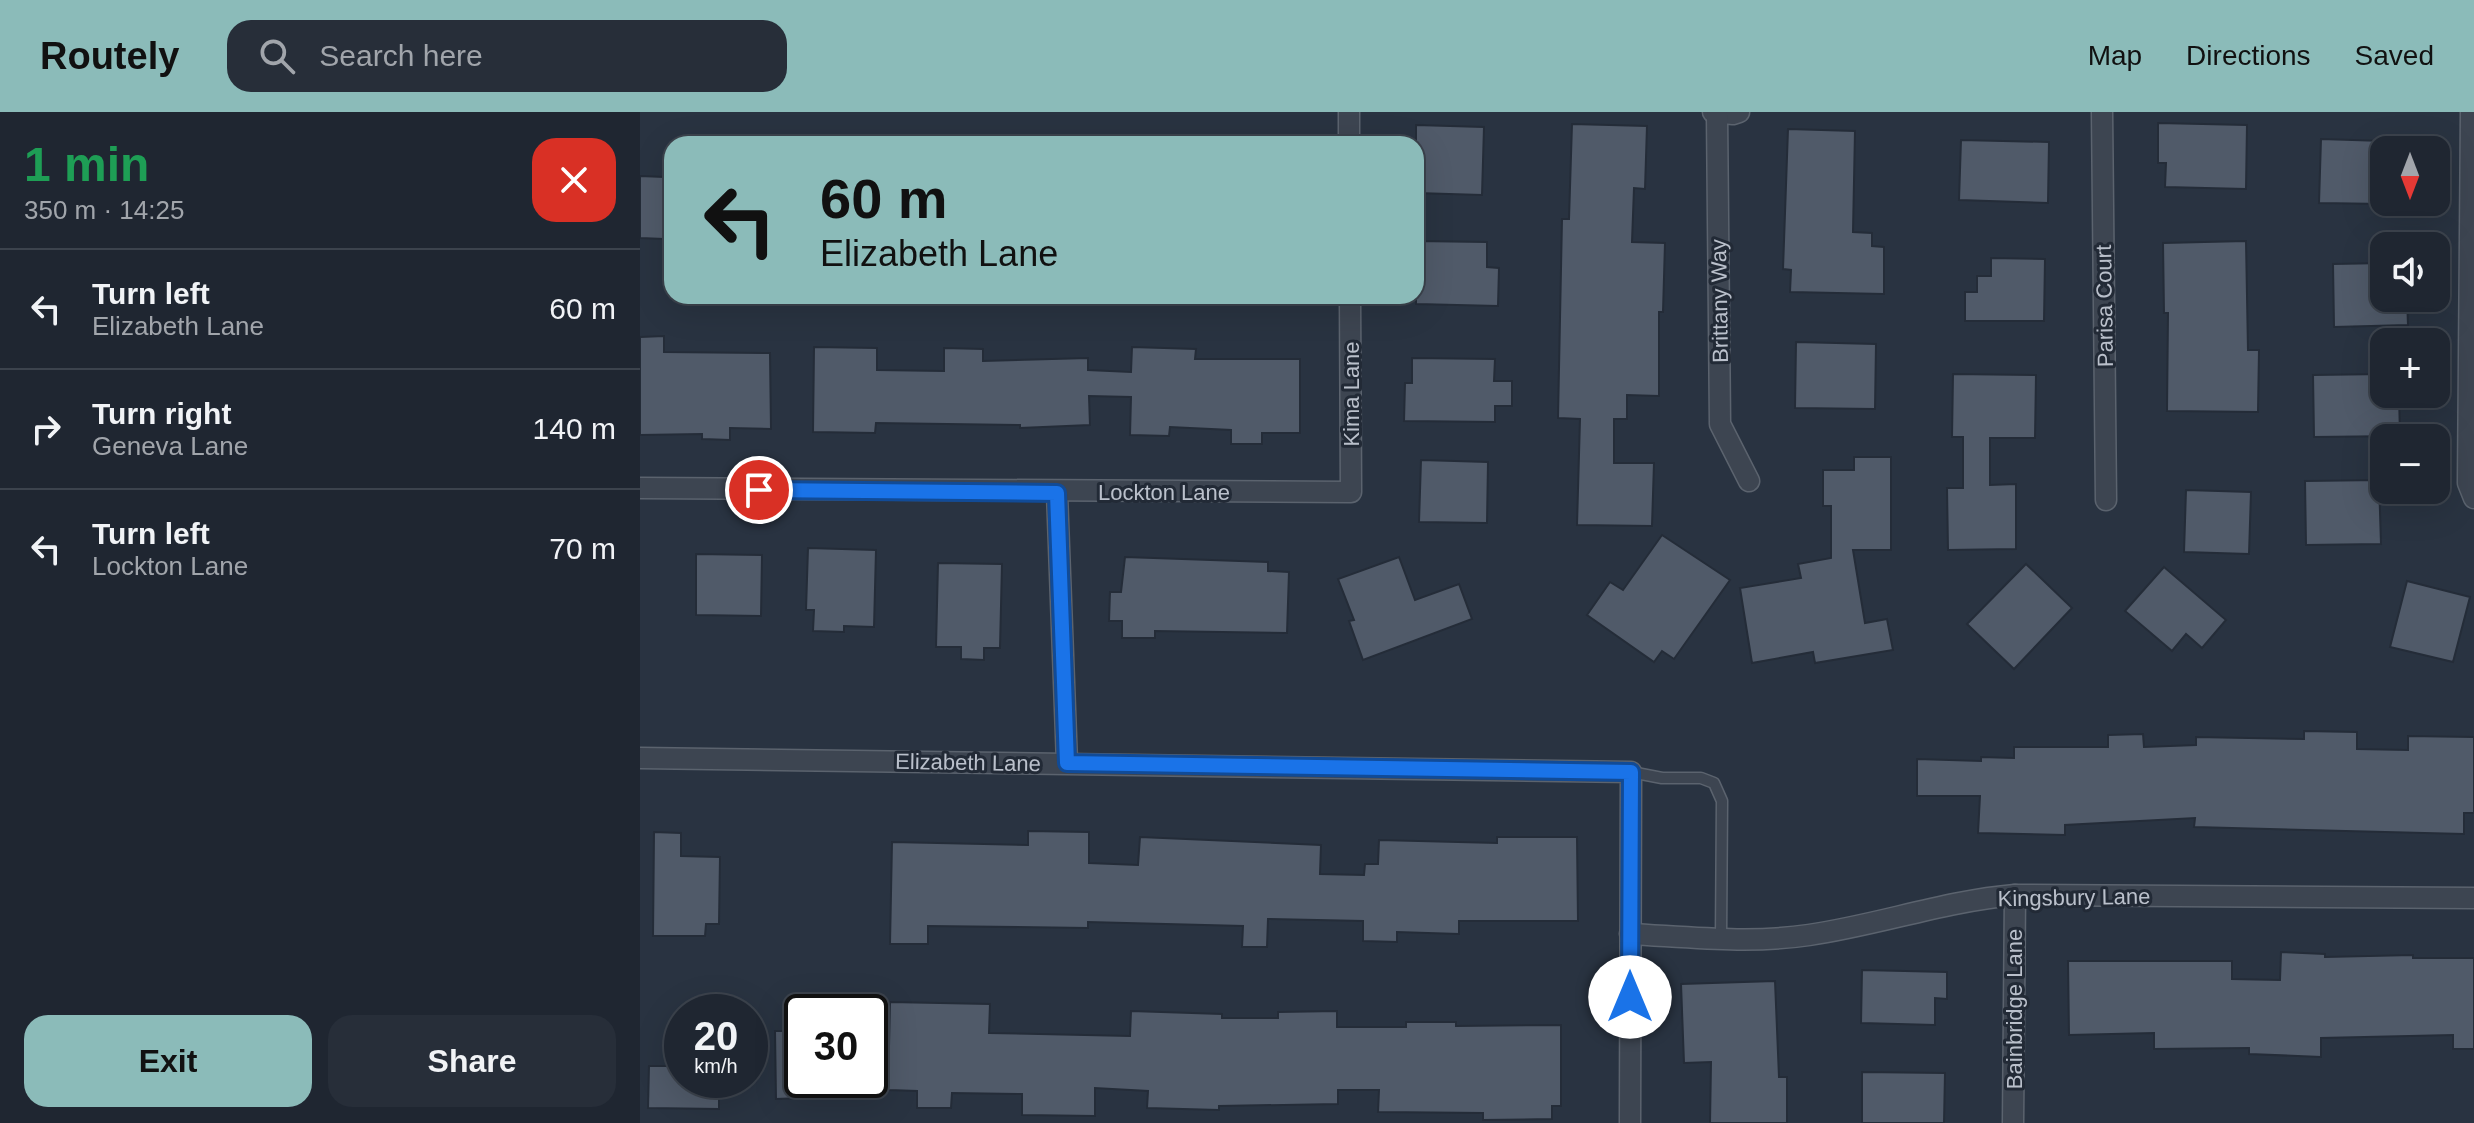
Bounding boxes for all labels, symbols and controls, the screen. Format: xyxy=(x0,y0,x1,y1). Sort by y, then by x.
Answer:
search box xyxy=(227,20,787,92)
icon: search xyxy=(255,34,299,78)
text: Routely xyxy=(40,35,179,77)
text: Search here xyxy=(319,39,483,72)
text: Map xyxy=(2088,40,2142,71)
text: Directions xyxy=(2186,40,2311,71)
text: Saved xyxy=(2355,40,2434,71)
north arrow xyxy=(2370,136,2450,216)
map controls xyxy=(2370,136,2450,504)
text: 1 min xyxy=(24,138,149,191)
button: close xyxy=(532,138,616,222)
text: 60 m xyxy=(820,167,948,230)
icon: left xyxy=(688,168,792,272)
text: 350 m · 14:25 xyxy=(24,195,184,225)
button: sound xyxy=(2370,232,2450,312)
text: Elizabeth Lane xyxy=(820,233,1058,274)
street label: Brittany Way xyxy=(1706,239,1733,363)
street label: Parisa Court xyxy=(2091,245,2118,367)
text: Turn left xyxy=(92,277,210,310)
icon: left xyxy=(24,287,68,331)
text: 60 m xyxy=(549,292,616,325)
text: Elizabeth Lane xyxy=(92,311,264,341)
button: + xyxy=(2370,328,2450,408)
street label: Kima Lane xyxy=(1339,341,1364,447)
text: Turn right xyxy=(92,397,231,430)
icon: right xyxy=(24,407,68,451)
text: 140 m xyxy=(533,412,616,445)
button: − xyxy=(2370,424,2450,504)
text: Geneva Lane xyxy=(92,431,248,461)
pin xyxy=(725,456,793,524)
icon: arrive xyxy=(737,468,781,512)
street label: Lockton Lane xyxy=(1098,480,1230,505)
text: Turn left xyxy=(92,517,210,550)
icon: left xyxy=(24,527,68,571)
text: 70 m xyxy=(549,532,616,565)
text: Lockton Lane xyxy=(92,551,248,581)
street label: Elizabeth Lane xyxy=(895,749,1041,776)
street label: Kingsbury Lane xyxy=(1997,884,2151,911)
street label: Bainbridge Lane xyxy=(2002,929,2027,1089)
position arrow xyxy=(1588,955,1672,1039)
speed limit sign: 30 xyxy=(784,994,888,1098)
text: 20 xyxy=(694,1014,738,1058)
button: Exit xyxy=(24,1015,312,1107)
button: Share xyxy=(328,1015,616,1107)
text: km/h xyxy=(694,1055,738,1077)

